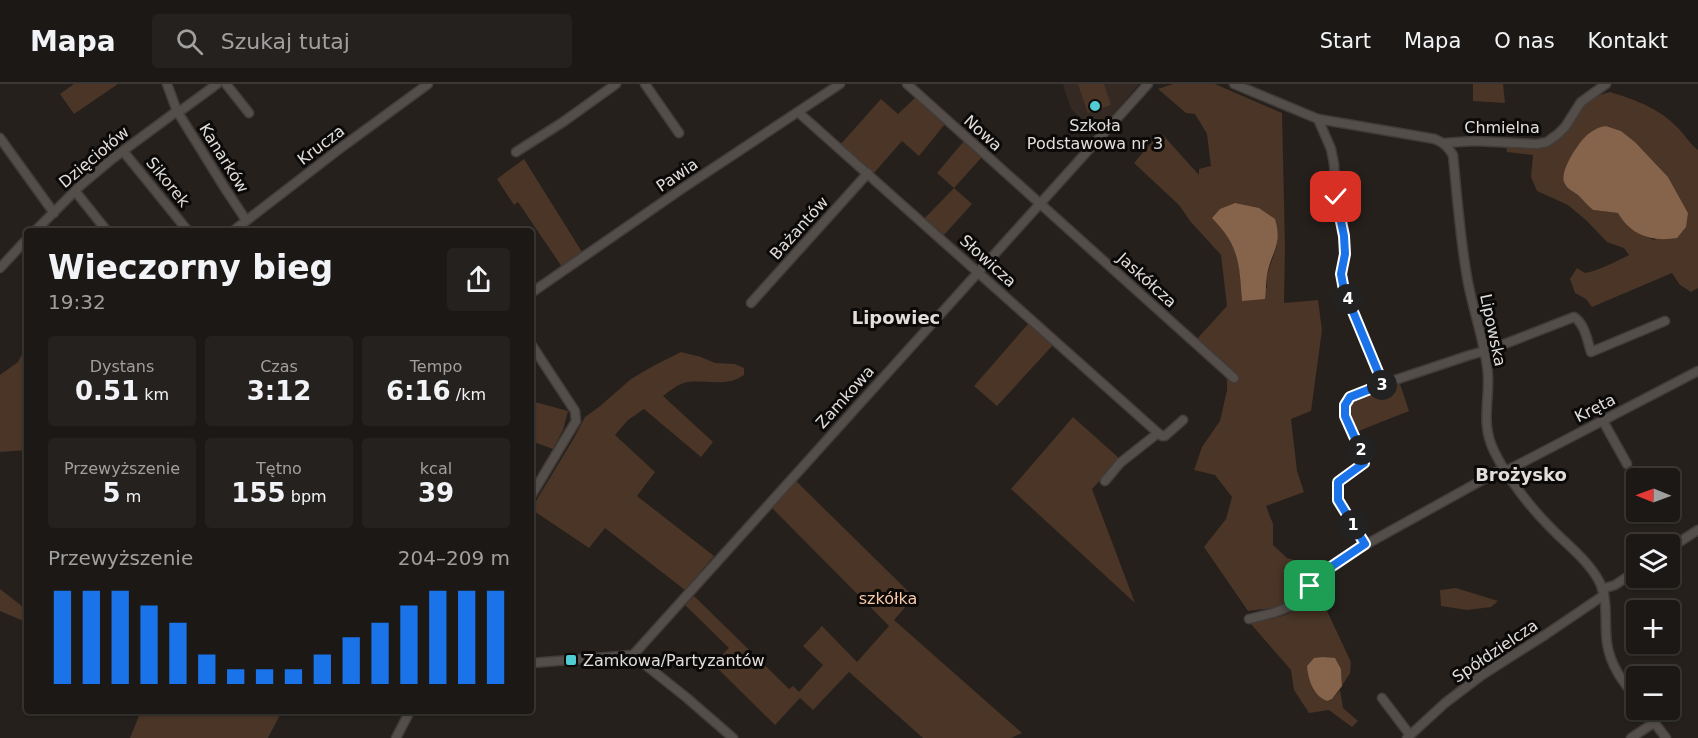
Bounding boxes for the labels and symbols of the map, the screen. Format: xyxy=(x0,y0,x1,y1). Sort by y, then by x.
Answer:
marker: Szkoła Podstawowa nr 3 xyxy=(1088,99,1102,113)
street label: Nowa xyxy=(960,111,1006,155)
place label: Szkoła Podstawowa nr 3 xyxy=(1027,116,1163,153)
street label: Chmielna xyxy=(1464,118,1540,137)
street label: Kanarków xyxy=(195,120,253,196)
street label: Krucza xyxy=(294,121,348,169)
street label: Dzięciołów xyxy=(55,122,133,192)
street label: Sikorek xyxy=(142,153,194,211)
street label: Pawia xyxy=(653,154,701,196)
pin xyxy=(1310,171,1361,222)
street label: Bażantów xyxy=(766,193,832,263)
street label: Słowicza xyxy=(956,231,1020,291)
street label: Jaskółcza xyxy=(1113,248,1180,311)
pin: 4 xyxy=(1333,284,1363,314)
street label: Lipowska xyxy=(1476,292,1510,368)
district label: Lipowiec xyxy=(852,307,940,328)
street label: Zamkowa xyxy=(812,362,878,432)
pin: 3 xyxy=(1367,370,1397,400)
street label: Kręta xyxy=(1572,390,1618,426)
pin: 2 xyxy=(1346,435,1376,465)
district label: Brożysko xyxy=(1475,464,1567,485)
north arrow xyxy=(1626,468,1680,522)
pin: 1 xyxy=(1338,510,1368,540)
pin xyxy=(1284,560,1335,611)
park label: szkółka xyxy=(859,589,917,608)
street label: Spółdzielcza xyxy=(1449,615,1541,687)
place label: Zamkowa/Partyzantów xyxy=(583,651,765,670)
marker: Zamkowa/Partyzantów xyxy=(564,653,578,667)

